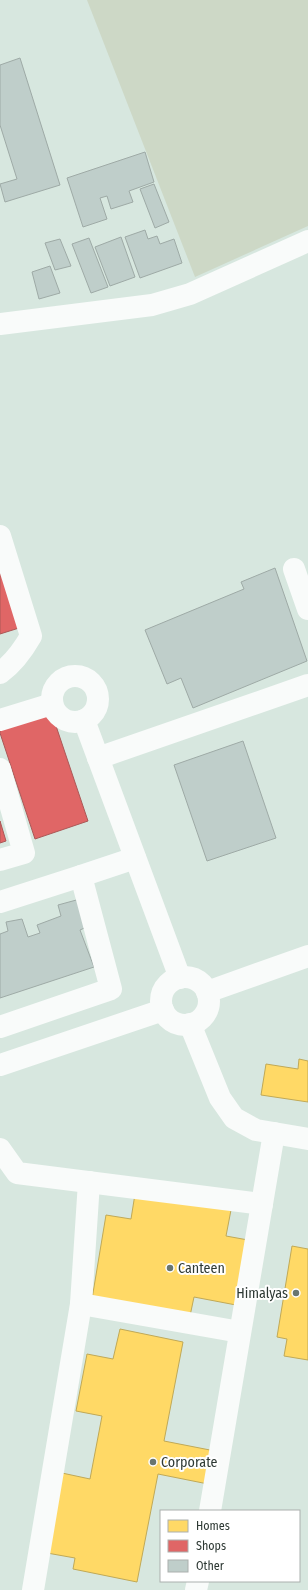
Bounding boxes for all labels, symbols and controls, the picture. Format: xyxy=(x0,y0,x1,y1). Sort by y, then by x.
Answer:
place label: Canteen xyxy=(178,1260,225,1277)
marker: Canteen xyxy=(165,1263,175,1273)
place label: Himalyas xyxy=(236,1285,288,1302)
marker: Himalyas xyxy=(291,1288,301,1298)
place label: Corporate xyxy=(161,1454,218,1471)
marker: Corporate xyxy=(148,1457,158,1467)
legend xyxy=(160,1510,300,1582)
text: Homes xyxy=(196,1519,230,1533)
text: Shops xyxy=(196,1539,226,1553)
text: Other xyxy=(196,1559,225,1573)

